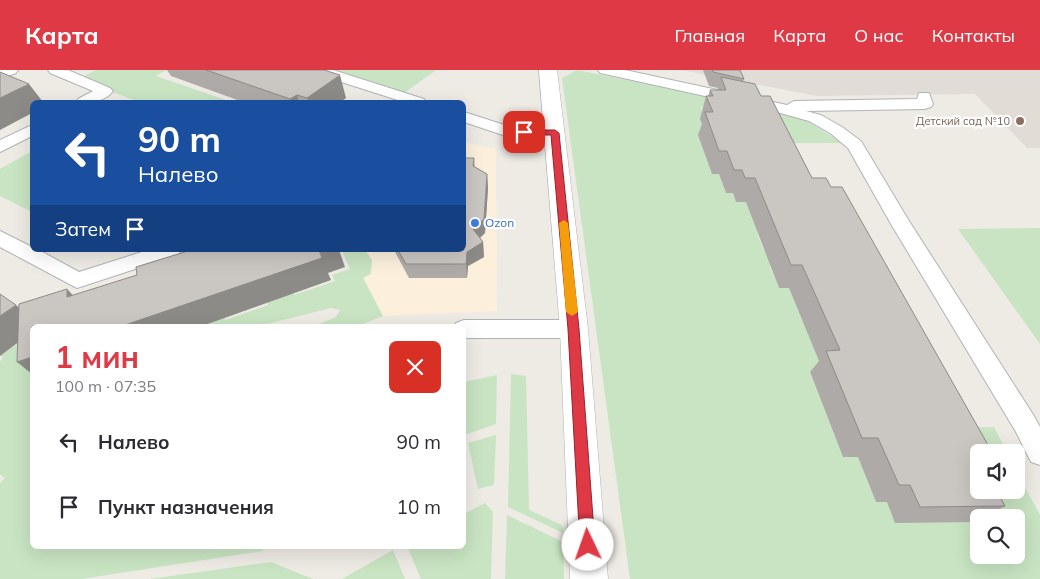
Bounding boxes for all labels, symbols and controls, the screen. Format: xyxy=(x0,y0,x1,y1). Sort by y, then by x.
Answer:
text: Карта xyxy=(25,20,99,50)
text: Главная xyxy=(675,24,745,47)
text: Карта xyxy=(773,24,826,47)
text: О нас xyxy=(854,24,904,47)
text: Контакты xyxy=(932,24,1015,47)
pin xyxy=(503,111,545,153)
place label: Детский сад №10 xyxy=(916,114,1010,128)
marker: Детский сад №10 xyxy=(1014,115,1026,127)
text: 90 m xyxy=(138,117,221,161)
icon: arrive xyxy=(510,118,538,146)
icon: left xyxy=(55,120,120,185)
text: Налево xyxy=(138,160,218,188)
icon: arrive xyxy=(121,215,149,243)
place label: Ozon xyxy=(485,215,514,230)
text: Затем xyxy=(55,217,111,241)
marker: Ozon xyxy=(469,217,481,229)
text: 1 мин xyxy=(55,338,139,376)
button: close xyxy=(389,341,441,393)
text: 100 m · 07:35 xyxy=(55,376,156,396)
icon: left xyxy=(55,428,83,456)
text: Налево xyxy=(98,430,170,454)
text: 90 m xyxy=(397,430,441,454)
map controls xyxy=(970,444,1025,564)
button: sound xyxy=(970,444,1025,499)
icon: arrive xyxy=(55,493,83,521)
text: Пункт назначения xyxy=(98,495,274,519)
text: 10 m xyxy=(397,495,441,519)
button: search xyxy=(970,509,1025,564)
position arrow xyxy=(561,518,613,570)

